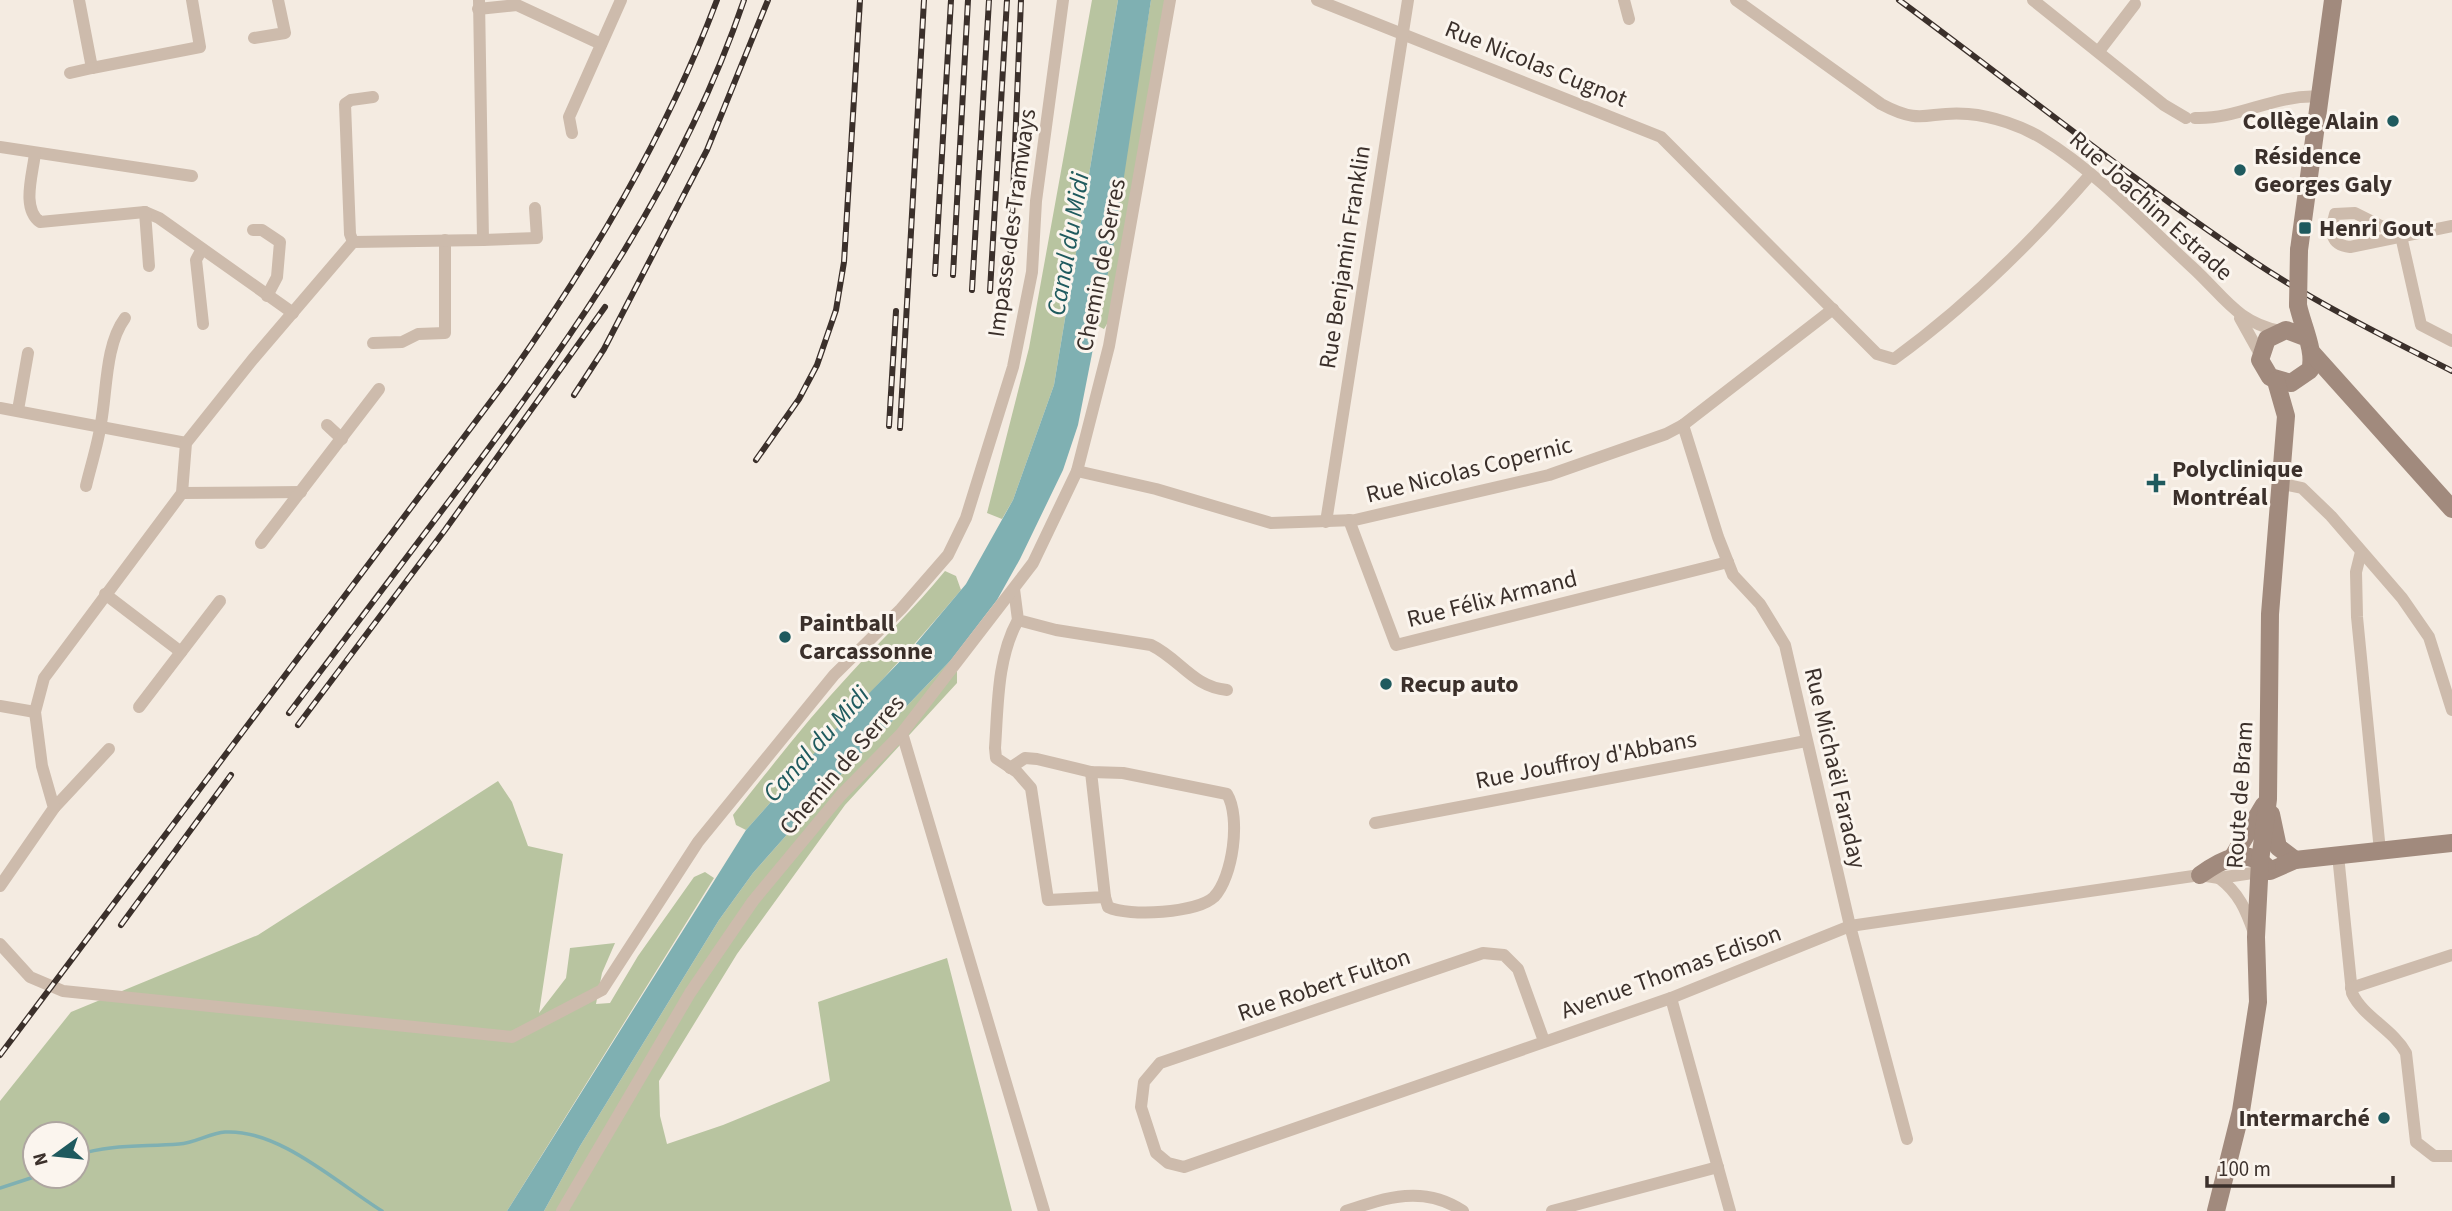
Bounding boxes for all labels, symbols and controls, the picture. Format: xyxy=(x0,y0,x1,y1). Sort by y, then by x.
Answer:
street label: Rue Nicolas Cugnot xyxy=(1440,11,1632,117)
place label: Collège Alain xyxy=(2243,104,2379,139)
street label: Impasse des Tramways xyxy=(979,107,1045,339)
marker: Collège Alain xyxy=(2385,113,2401,129)
street label: Rue Joachim Estrade xyxy=(2061,123,2241,289)
place label: Résidence Georges Galy xyxy=(2254,139,2392,202)
street label: Rue Benjamin Franklin xyxy=(1310,143,1380,371)
marker: Résidence Georges Galy xyxy=(2232,162,2248,178)
water label: Canal du Midi xyxy=(1037,169,1099,318)
street label: Chemin de Serres xyxy=(1067,176,1135,354)
place label: Henri Gout xyxy=(2319,211,2434,246)
marker: Henri Gout xyxy=(2297,220,2313,236)
street label: Rue Nicolas Copernic xyxy=(1362,427,1576,513)
place label: Polyclinique Montréal xyxy=(2172,452,2303,515)
marker: Polyclinique Montréal xyxy=(2146,473,2166,493)
street label: Rue Félix Armand xyxy=(1403,561,1581,637)
place label: Paintball Carcassonne xyxy=(799,606,933,669)
marker: Paintball Carcassonne xyxy=(777,629,793,645)
street label: Rue Michaël Faraday xyxy=(1795,664,1875,872)
place label: Recup auto xyxy=(1400,667,1519,702)
marker: Recup auto xyxy=(1378,676,1394,692)
water label: Canal du Midi xyxy=(754,677,879,810)
street label: Chemin de Serres xyxy=(771,687,913,843)
street label: Route de Bram xyxy=(2217,720,2263,870)
street label: Rue Jouffroy d'Abbans xyxy=(1473,721,1699,799)
street label: Avenue Thomas Edison xyxy=(1556,916,1786,1028)
street label: Rue Robert Fulton xyxy=(1233,939,1415,1031)
place label: Intermarché xyxy=(2238,1101,2370,1136)
marker: Intermarché xyxy=(2376,1110,2392,1126)
north arrow xyxy=(21,1120,91,1190)
scale bar xyxy=(2207,1144,2392,1188)
text: N xyxy=(26,1149,56,1169)
text: 100 m xyxy=(2218,1154,2271,1184)

